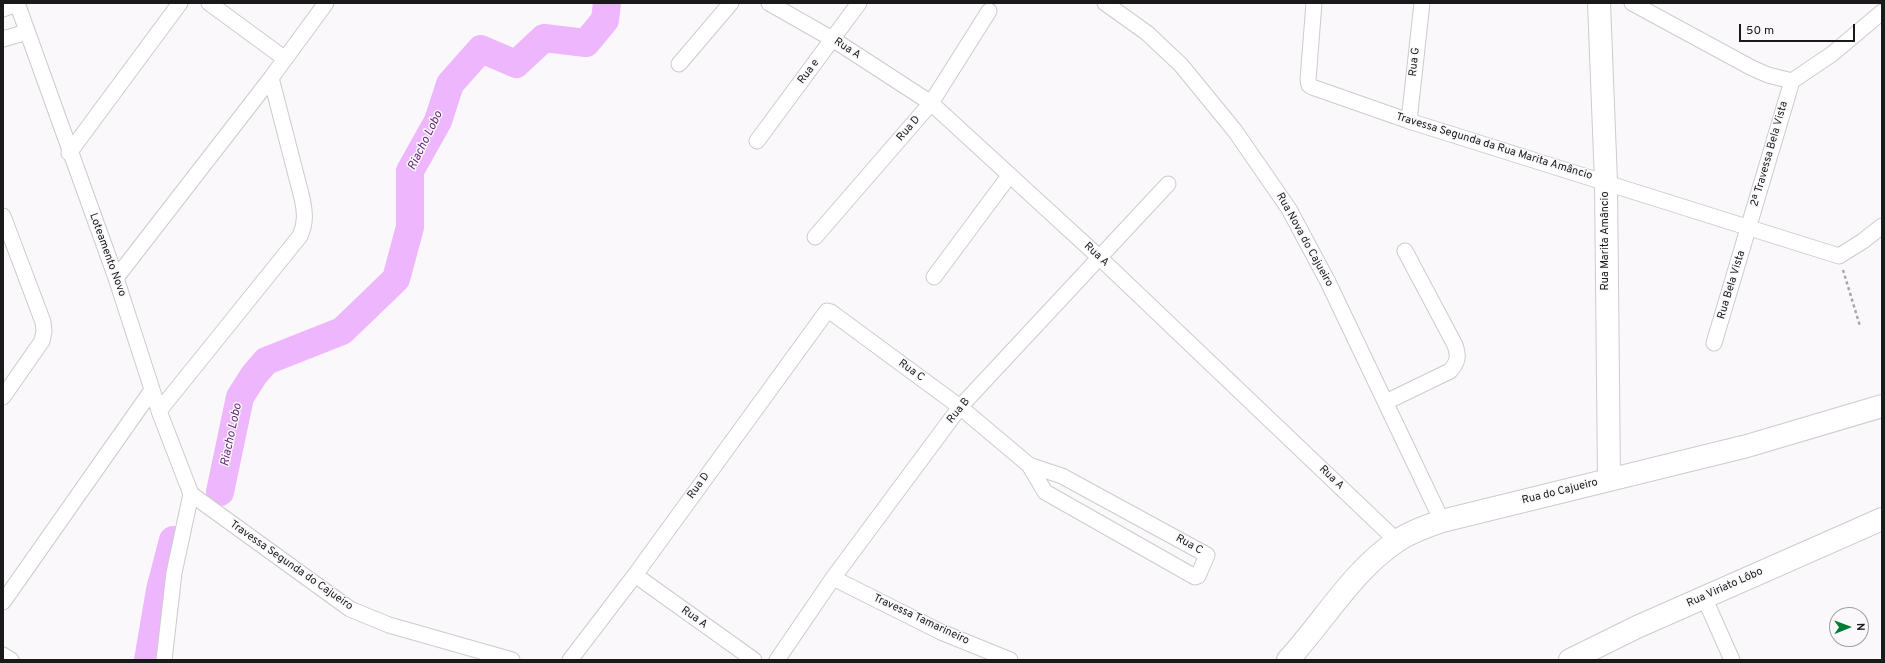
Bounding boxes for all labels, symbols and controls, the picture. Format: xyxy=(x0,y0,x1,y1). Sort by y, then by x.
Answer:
scale bar xyxy=(1741,16,1857,42)
text: 50 m xyxy=(1746,23,1774,39)
street label: Rua A xyxy=(831,35,863,63)
street label: Rua G xyxy=(1407,47,1423,77)
street label: Rua e xyxy=(795,57,823,87)
street label: 2ª Travessa Bela Vista xyxy=(1749,100,1791,208)
water label: Riacho Lobo xyxy=(406,109,446,173)
street label: Travessa Segunda da Rua Marita Amâncio xyxy=(1394,111,1594,183)
street label: Rua D xyxy=(894,114,924,144)
street label: Rua Nova do Cajueiro xyxy=(1273,191,1335,289)
street label: Rua Marita Amâncio xyxy=(1599,191,1613,291)
street label: Loteamento Novo xyxy=(86,211,128,299)
street label: Rua A xyxy=(1081,240,1111,270)
street label: Rua Bela Vista xyxy=(1715,249,1749,321)
street label: Rua C xyxy=(895,357,927,385)
street label: Rua B xyxy=(945,396,973,426)
water label: Riacho Lobo xyxy=(218,402,246,468)
street label: Rua A xyxy=(1316,463,1346,493)
street label: Rua D xyxy=(685,470,713,502)
street label: Rua do Cajueiro xyxy=(1521,476,1599,508)
street label: Travessa Segunda do Cajueiro xyxy=(227,518,355,614)
street label: Rua C xyxy=(1173,532,1205,558)
street label: Rua Viriato Lôbo xyxy=(1685,565,1765,611)
street label: Travessa Tamarineiro xyxy=(871,592,971,648)
street label: Rua A xyxy=(678,604,710,632)
north arrow xyxy=(1829,607,1869,647)
text: N xyxy=(1853,623,1867,631)

